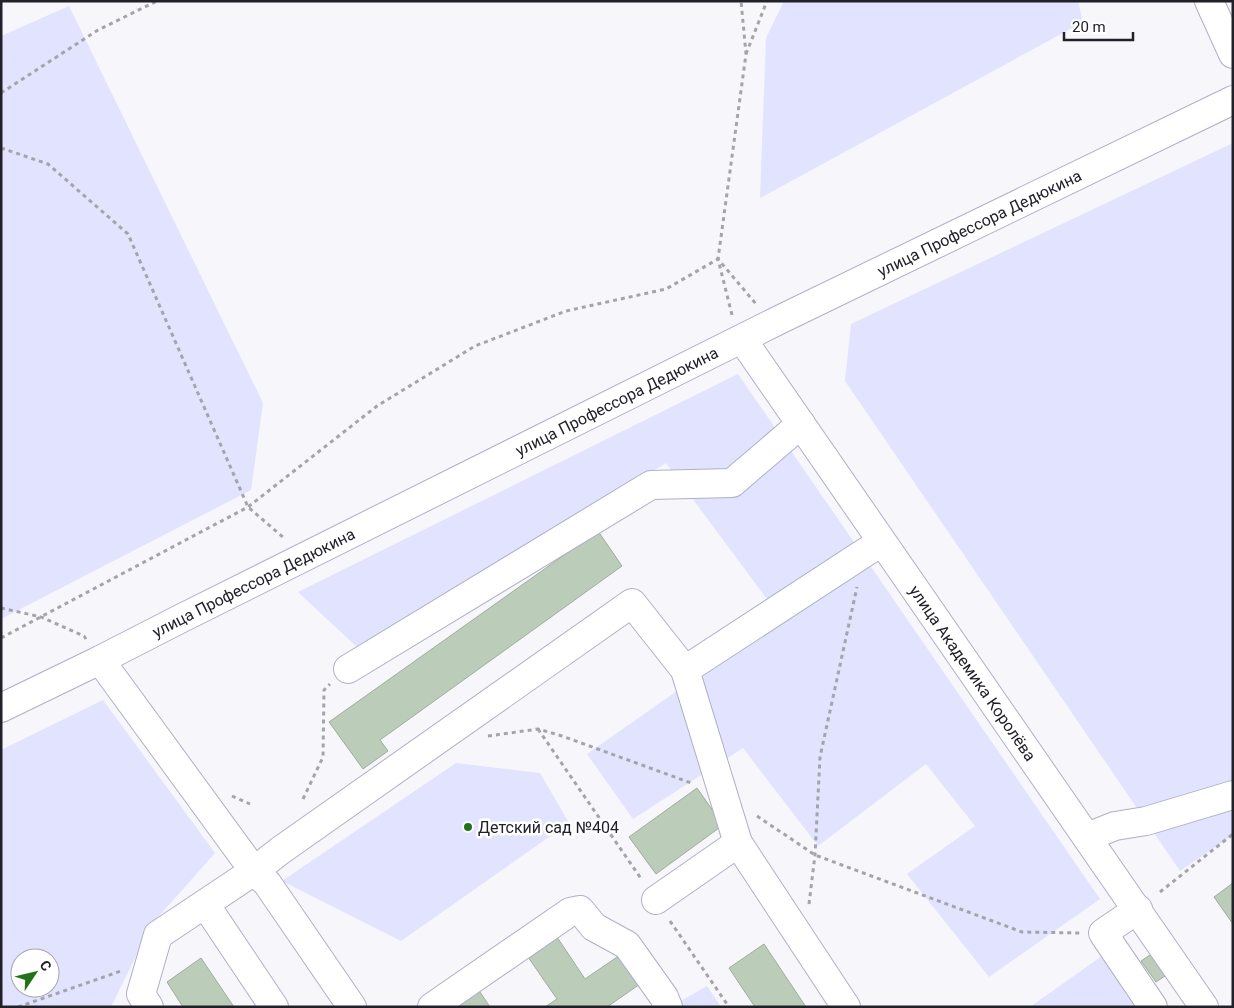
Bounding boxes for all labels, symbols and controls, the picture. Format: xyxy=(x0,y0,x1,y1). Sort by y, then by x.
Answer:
scale bar xyxy=(1064,10,1133,42)
text: 20 m xyxy=(1072,18,1106,36)
street label: улица Профессора Дедюкина xyxy=(874,166,1084,280)
street label: улица Профессора Дедюкина xyxy=(512,342,721,460)
street label: улица Профессора Дедюкина xyxy=(149,524,358,641)
street label: улица Академика Королёва xyxy=(906,582,1040,764)
place label: Детский сад №404 xyxy=(478,818,619,837)
marker: Детский сад №404 xyxy=(462,821,474,833)
north arrow xyxy=(10,948,60,998)
text: С xyxy=(36,957,55,974)

